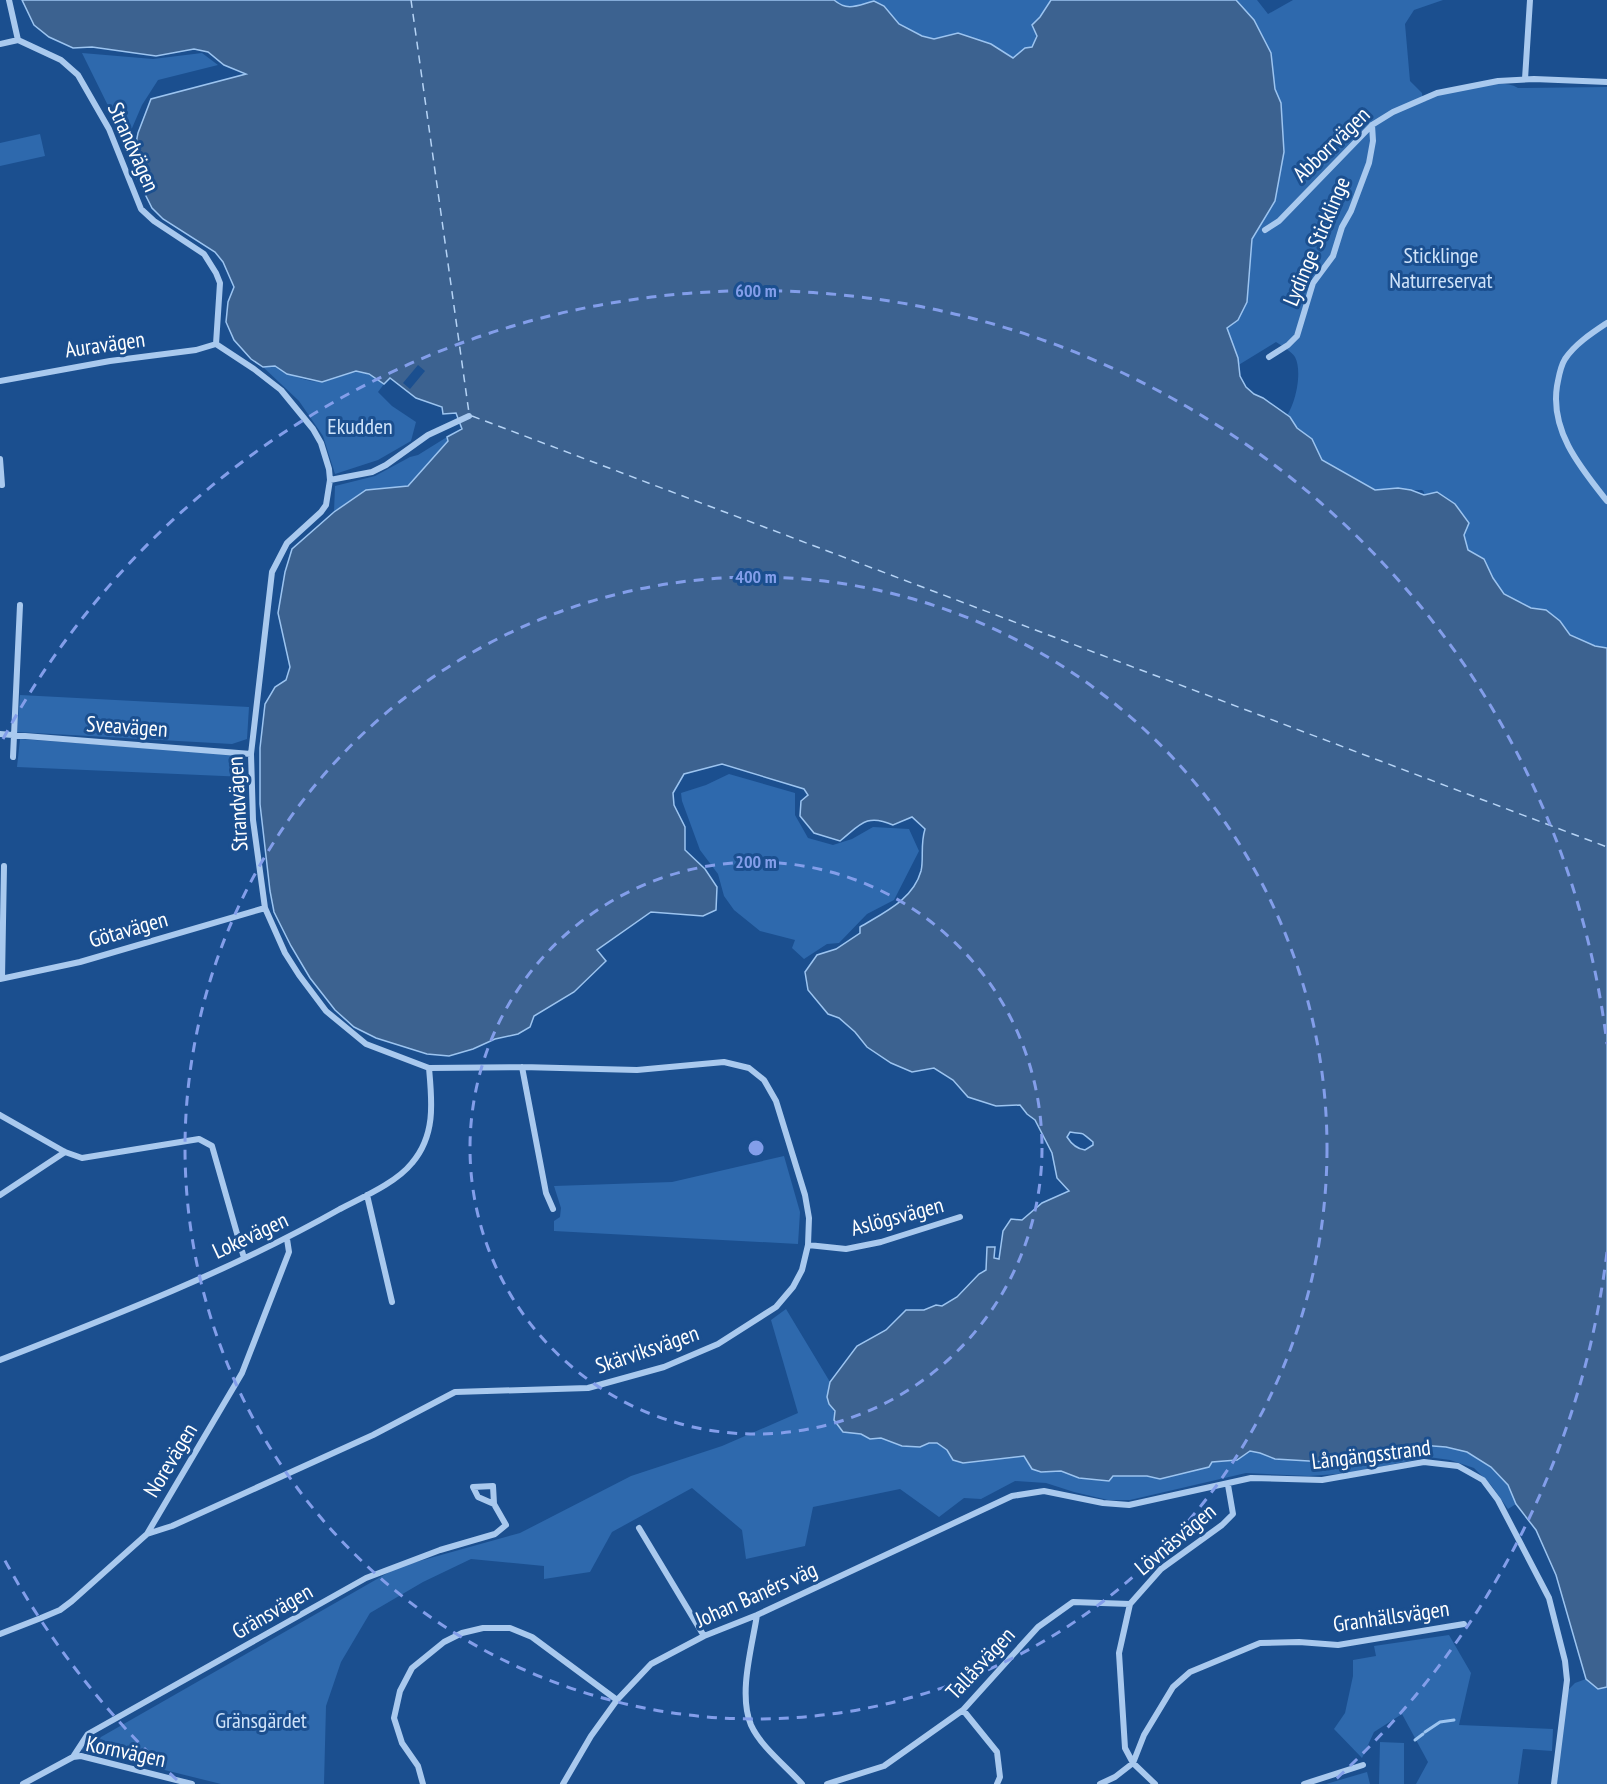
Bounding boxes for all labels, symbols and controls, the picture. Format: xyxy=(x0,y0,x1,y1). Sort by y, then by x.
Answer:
street label: Strandvägen xyxy=(102,98,166,196)
street label: Abborrvägen xyxy=(1287,100,1375,188)
street label: Lydinge Sticklinge xyxy=(1276,172,1356,310)
park label: Sticklinge Naturreservat xyxy=(1389,241,1493,294)
text: 600 m xyxy=(735,279,777,302)
street label: Auravägen xyxy=(63,325,147,363)
park label: Ekudden xyxy=(327,412,393,440)
text: 400 m xyxy=(735,565,777,588)
street label: Sveavägen xyxy=(85,709,169,743)
street label: Strandvägen xyxy=(221,756,253,852)
text: 200 m xyxy=(735,850,777,873)
street label: Götavägen xyxy=(85,904,171,954)
centre of rings xyxy=(746,1138,766,1158)
street label: Aslögsvägen xyxy=(847,1190,947,1242)
street label: Lokevägen xyxy=(208,1205,292,1265)
street label: Skärviksvägen xyxy=(592,1318,702,1380)
street label: Norevägen xyxy=(137,1418,203,1502)
street label: Långängsstrand xyxy=(1310,1433,1432,1475)
street label: Lövnäsvägen xyxy=(1129,1497,1221,1581)
street label: Johan Banérs väg xyxy=(690,1555,821,1634)
street label: Gränsvägen xyxy=(227,1577,317,1645)
street label: Granhällsvägen xyxy=(1331,1594,1451,1638)
street label: Tallåsvägen xyxy=(939,1621,1021,1705)
park label: Gränsgärdet xyxy=(215,1706,307,1734)
street label: Kornvägen xyxy=(84,1729,168,1773)

